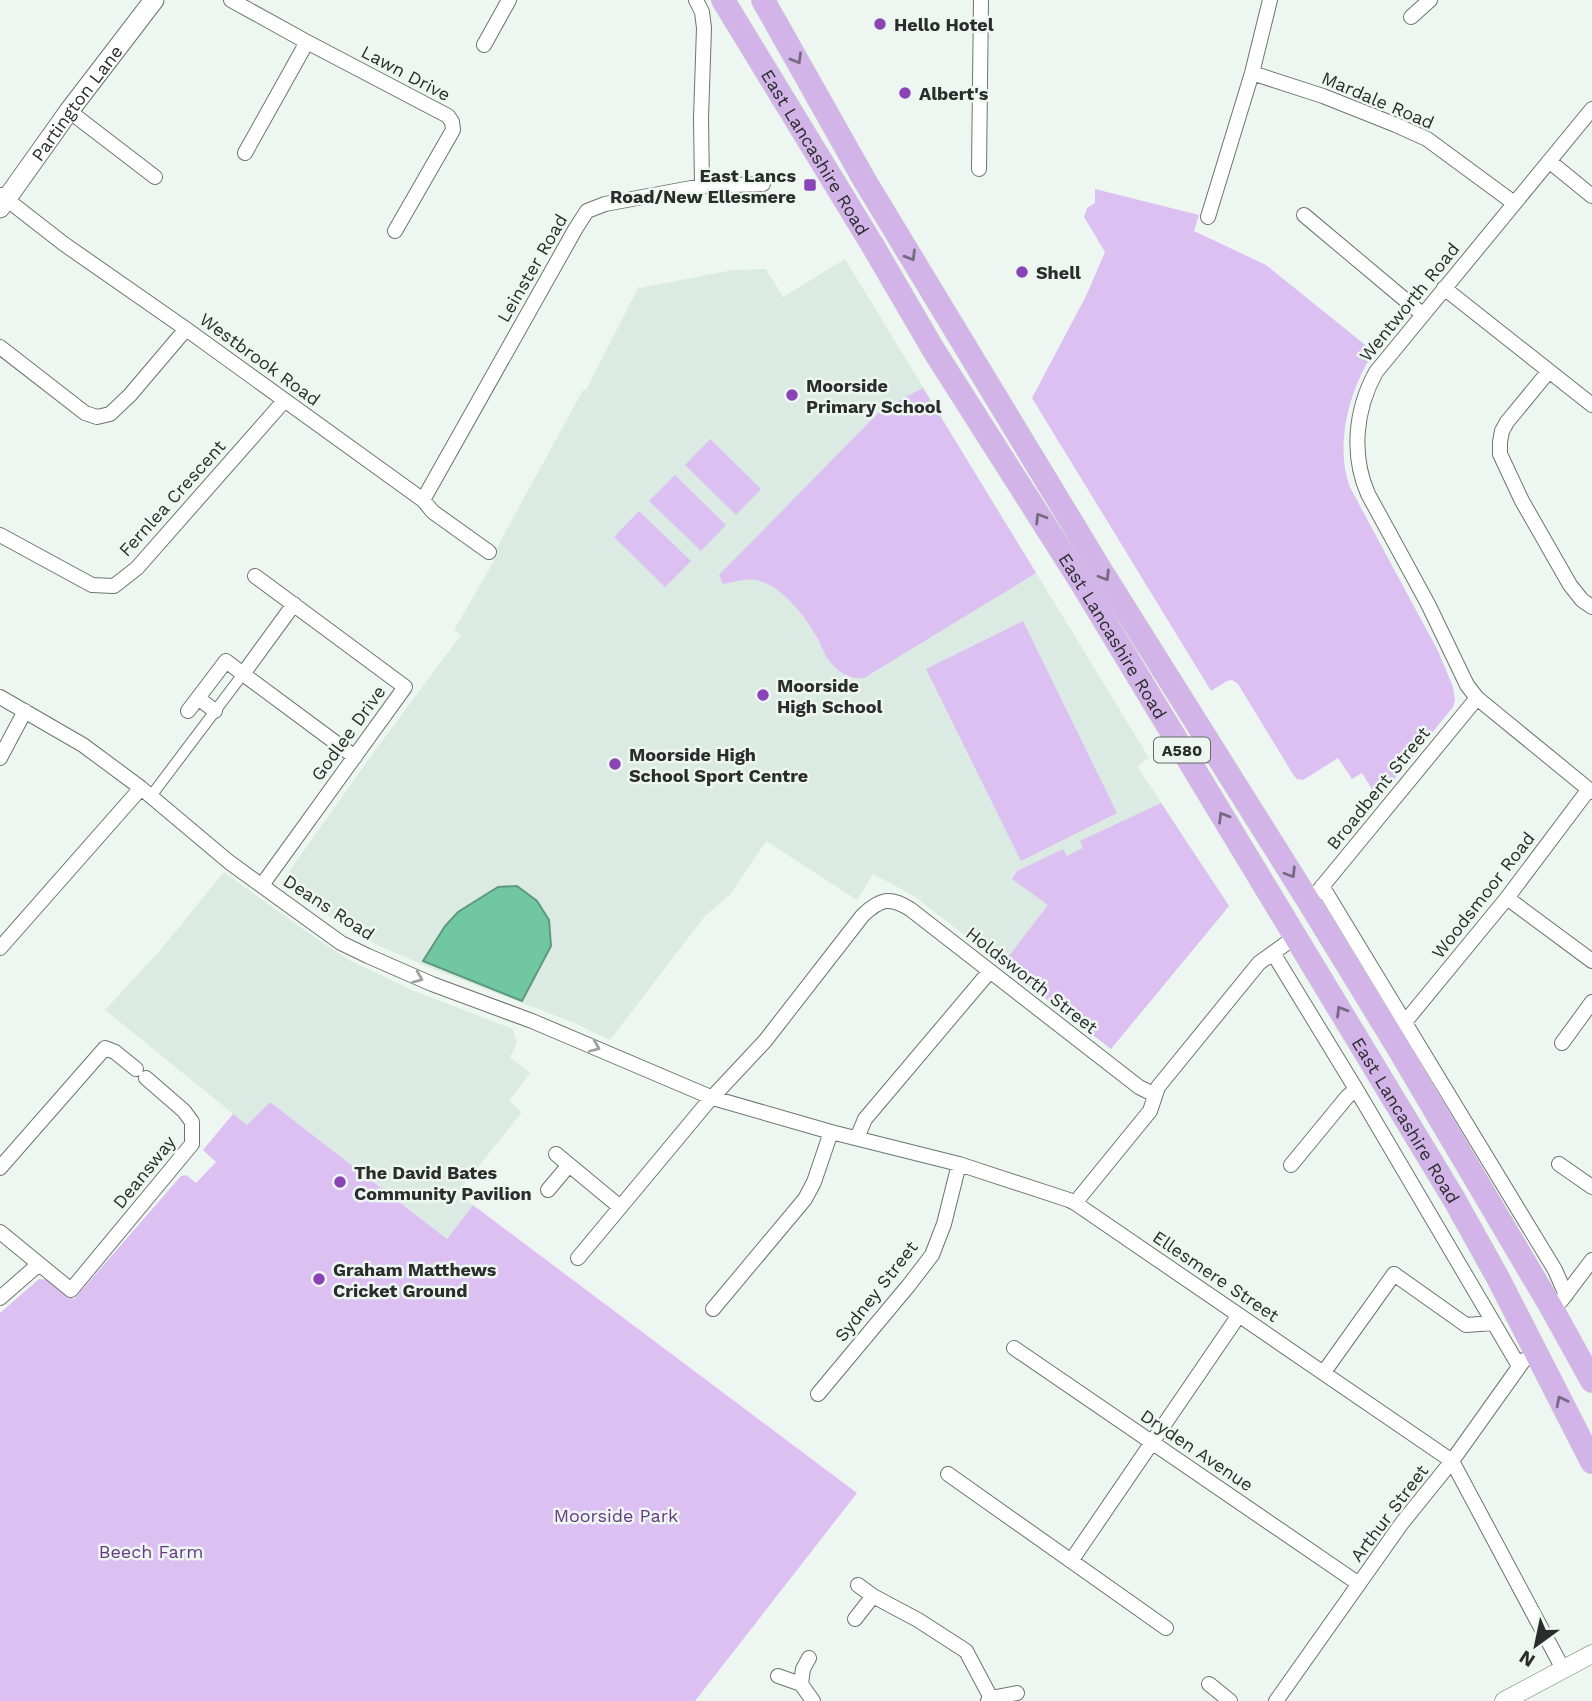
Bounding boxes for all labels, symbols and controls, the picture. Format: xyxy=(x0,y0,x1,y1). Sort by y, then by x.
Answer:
place label: Hello Hotel xyxy=(894,14,994,35)
marker: Hello Hotel xyxy=(872,16,888,32)
street label: Partington Lane xyxy=(26,41,126,165)
street label: Lawn Drive xyxy=(358,41,454,105)
one-way arrow xyxy=(789,52,802,65)
street label: East Lancashire Road xyxy=(757,65,874,239)
street label: Mardale Road xyxy=(1319,67,1437,133)
place label: Albert's xyxy=(919,83,989,104)
marker: Albert's xyxy=(897,85,913,101)
place label: East Lancs Road/New Ellesmere xyxy=(610,165,796,207)
marker: East Lancs Road/New Ellesmere xyxy=(802,177,818,193)
street label: Leinster Road xyxy=(493,210,571,326)
street label: Wentworth Road xyxy=(1355,238,1463,366)
one-way arrow xyxy=(903,249,916,262)
place label: Shell xyxy=(1036,262,1081,283)
marker: Shell xyxy=(1014,264,1030,280)
street label: Westbrook Road xyxy=(196,308,324,410)
place label: Moorside Primary School xyxy=(806,375,942,417)
marker: Moorside Primary School xyxy=(784,387,800,403)
street label: Fernlea Crescent xyxy=(114,435,230,560)
one-way arrow xyxy=(1036,513,1049,526)
street label: East Lancashire Road xyxy=(1055,549,1172,722)
one-way arrow xyxy=(1096,569,1109,582)
place label: Moorside High School xyxy=(777,675,883,717)
street label: Godlee Drive xyxy=(306,681,390,785)
marker: Moorside High School xyxy=(755,687,771,703)
street label: Broadbent Street xyxy=(1322,722,1434,854)
road number: A580 xyxy=(1154,737,1210,762)
place label: Moorside High School Sport Centre xyxy=(629,744,808,786)
marker: Moorside High School Sport Centre xyxy=(607,756,623,772)
one-way arrow xyxy=(1218,811,1231,824)
street label: Woodsmoor Road xyxy=(1427,828,1539,962)
one-way arrow xyxy=(1282,865,1295,878)
street label: Deans Road xyxy=(280,870,378,944)
street label: Holdsworth Street xyxy=(962,922,1102,1038)
one-way arrow xyxy=(410,970,423,984)
one-way arrow xyxy=(1336,1006,1349,1019)
street label: East Lancashire Road xyxy=(1348,1033,1464,1207)
one-way arrow xyxy=(588,1039,600,1053)
street label: Deansway xyxy=(108,1131,180,1213)
place label: The David Bates Community Pavilion xyxy=(354,1162,532,1204)
marker: The David Bates Community Pavilion xyxy=(332,1174,348,1190)
street label: Ellesmere Street xyxy=(1149,1226,1283,1326)
street label: Sydney Street xyxy=(830,1236,922,1345)
place label: Graham Matthews Cricket Ground xyxy=(333,1259,497,1301)
marker: Graham Matthews Cricket Ground xyxy=(311,1271,327,1287)
one-way arrow xyxy=(1556,1396,1570,1408)
street label: Dryden Avenue xyxy=(1137,1405,1257,1495)
street label: Arthur Street xyxy=(1346,1460,1432,1566)
park label: Moorside Park xyxy=(554,1505,678,1526)
park label: Beech Farm xyxy=(99,1541,203,1562)
north arrow xyxy=(1501,1610,1571,1680)
text: N xyxy=(1515,1645,1539,1672)

